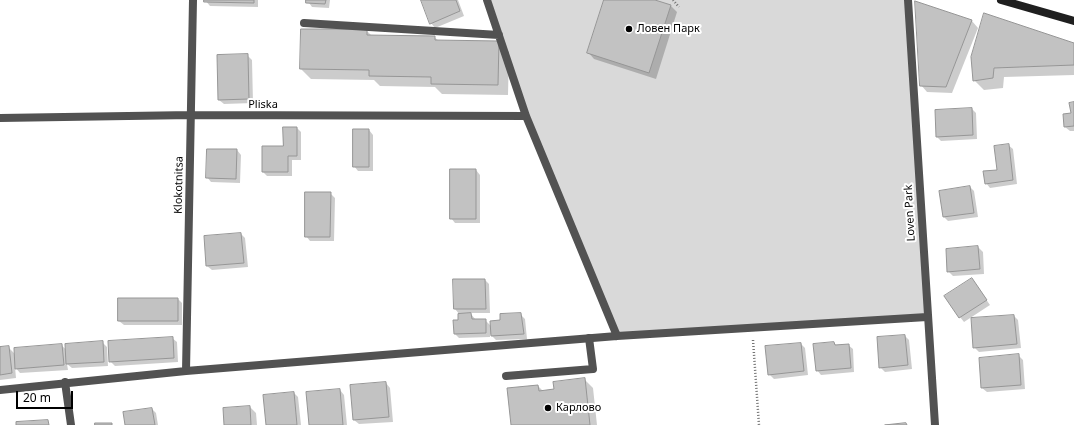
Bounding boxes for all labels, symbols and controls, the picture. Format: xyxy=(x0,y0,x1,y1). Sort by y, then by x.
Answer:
place label: Ловен Парк xyxy=(637,22,700,36)
marker: Ловен Парк xyxy=(624,24,634,34)
street label: Pliska xyxy=(248,98,278,112)
street label: Klokotnitsa xyxy=(172,156,186,214)
street label: Loven Park xyxy=(902,184,918,242)
scale bar xyxy=(18,383,75,409)
text: 20 m xyxy=(23,389,51,406)
place label: Карлово xyxy=(556,401,601,415)
marker: Карлово xyxy=(543,403,553,413)

